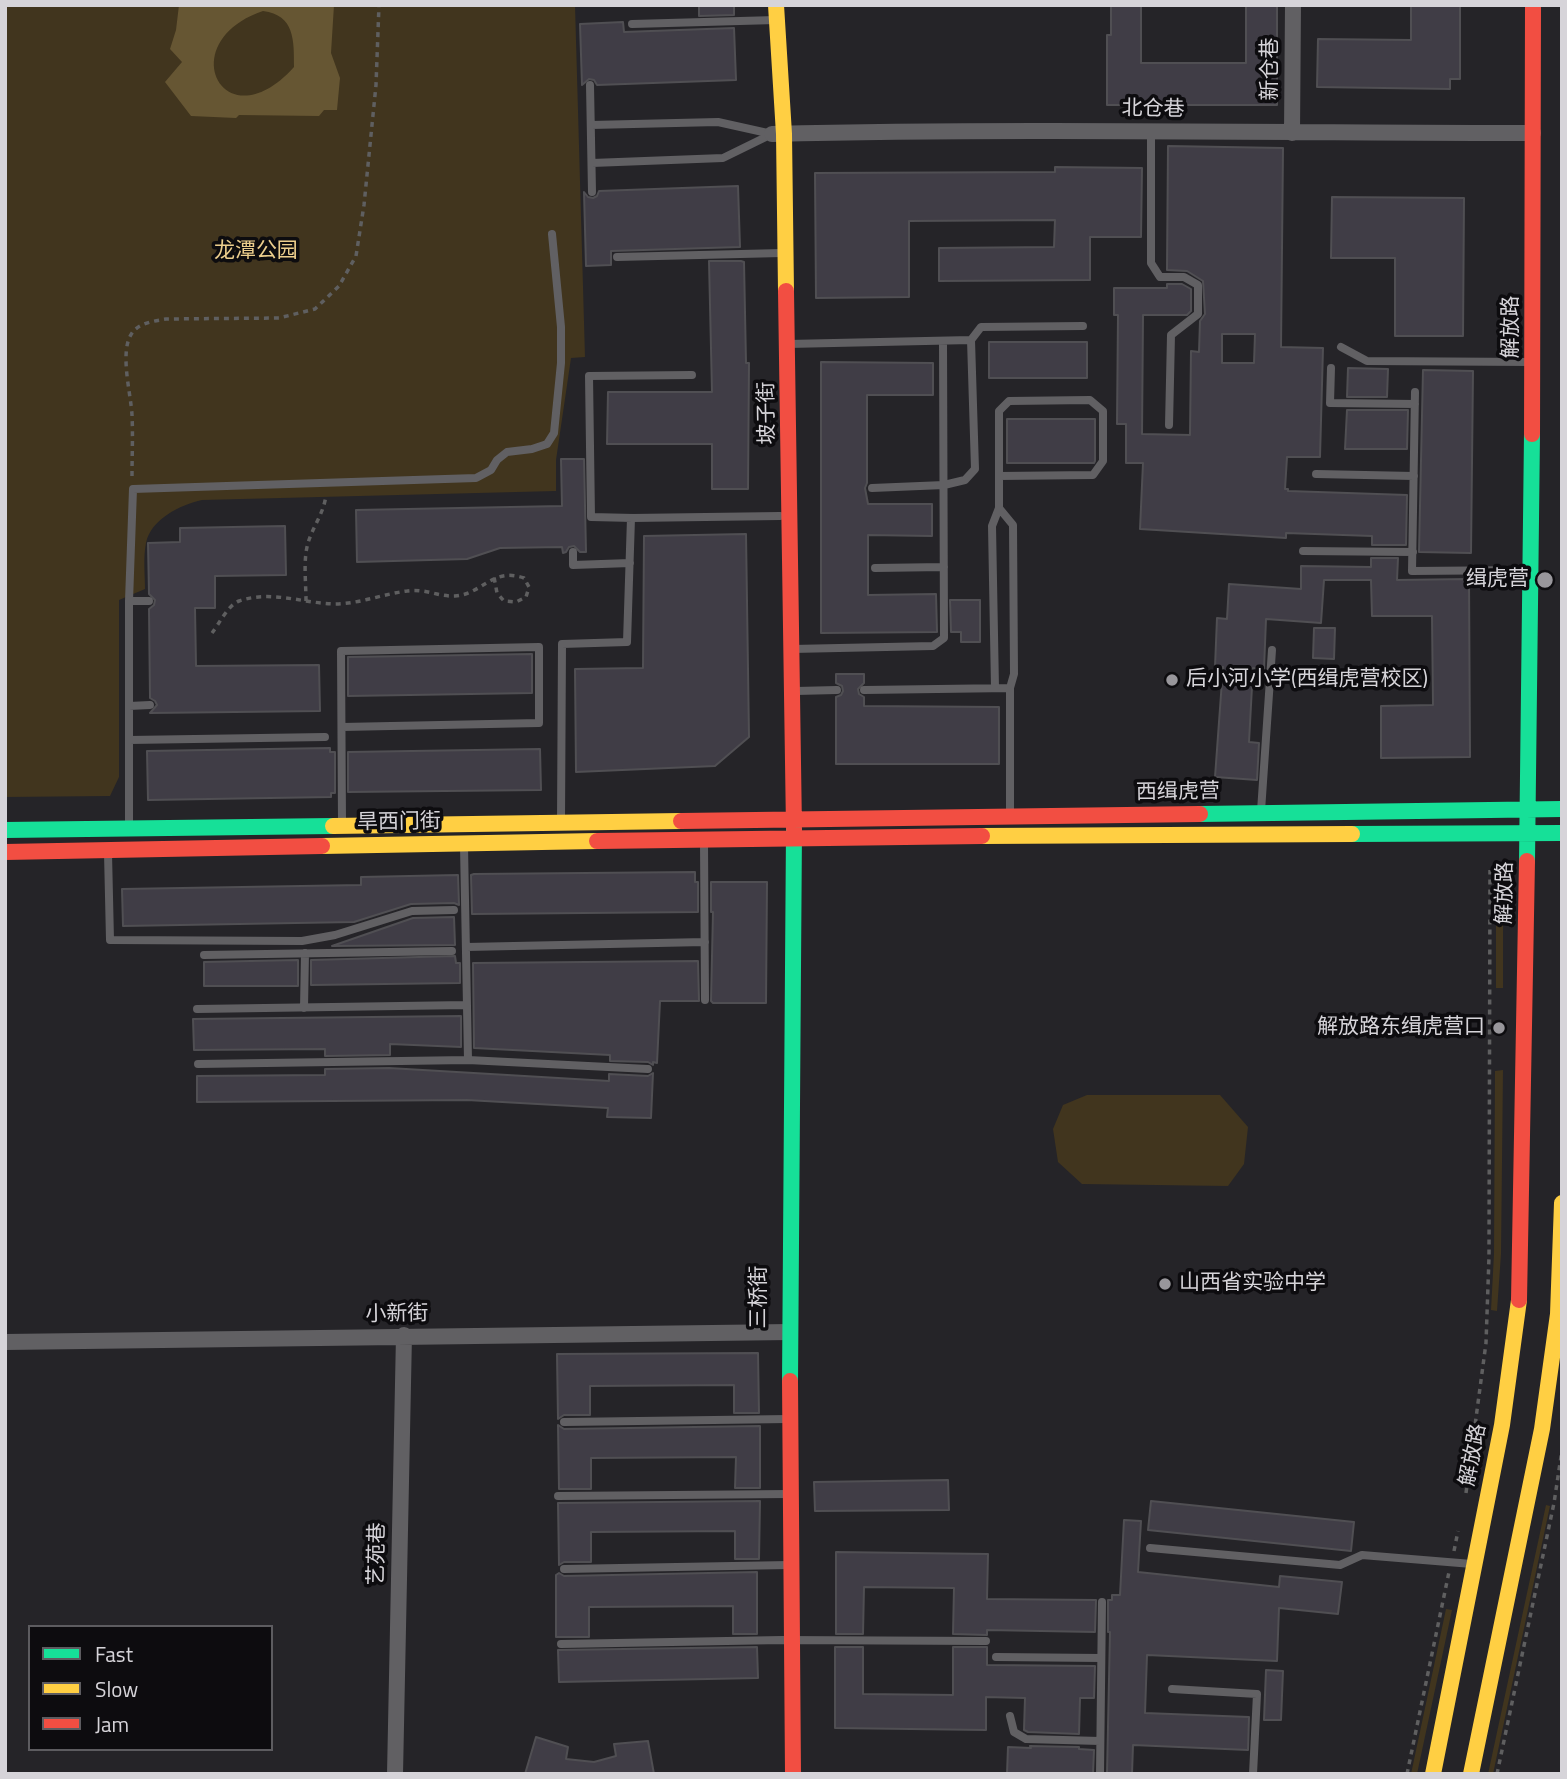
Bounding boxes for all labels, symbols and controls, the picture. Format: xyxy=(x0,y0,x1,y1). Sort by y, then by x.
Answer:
street label: 新仓巷 xyxy=(1258,38,1284,100)
street label: 北仓巷 xyxy=(1121,97,1185,123)
park label: 龙潭公园 xyxy=(214,239,298,265)
street label: 解放路 xyxy=(1499,296,1525,358)
street label: 坡子街 xyxy=(755,381,781,445)
place label: 缉虎营 xyxy=(1466,567,1529,593)
marker: 缉虎营 xyxy=(1535,570,1555,590)
place label: 后小河小学(西缉虎营校区) xyxy=(1186,667,1428,693)
marker: 后小河小学(西缉虎营校区) xyxy=(1164,672,1180,688)
street label: 西缉虎营 xyxy=(1136,780,1220,806)
street label: 旱西门街 xyxy=(357,810,441,836)
street label: 解放路 xyxy=(1493,861,1519,925)
place label: 解放路东缉虎营口 xyxy=(1317,1015,1485,1041)
marker: 解放路东缉虎营口 xyxy=(1491,1020,1507,1036)
street label: 三桥街 xyxy=(747,1266,773,1328)
place label: 山西省实验中学 xyxy=(1179,1271,1326,1297)
marker: 山西省实验中学 xyxy=(1157,1276,1173,1292)
street label: 小新街 xyxy=(365,1302,429,1328)
street label: 解放路 xyxy=(1456,1422,1492,1488)
street label: 艺苑巷 xyxy=(365,1522,391,1586)
legend xyxy=(28,1625,273,1751)
text: Fast xyxy=(95,1638,133,1670)
text: Slow xyxy=(95,1673,138,1705)
text: Jam xyxy=(95,1708,129,1740)

